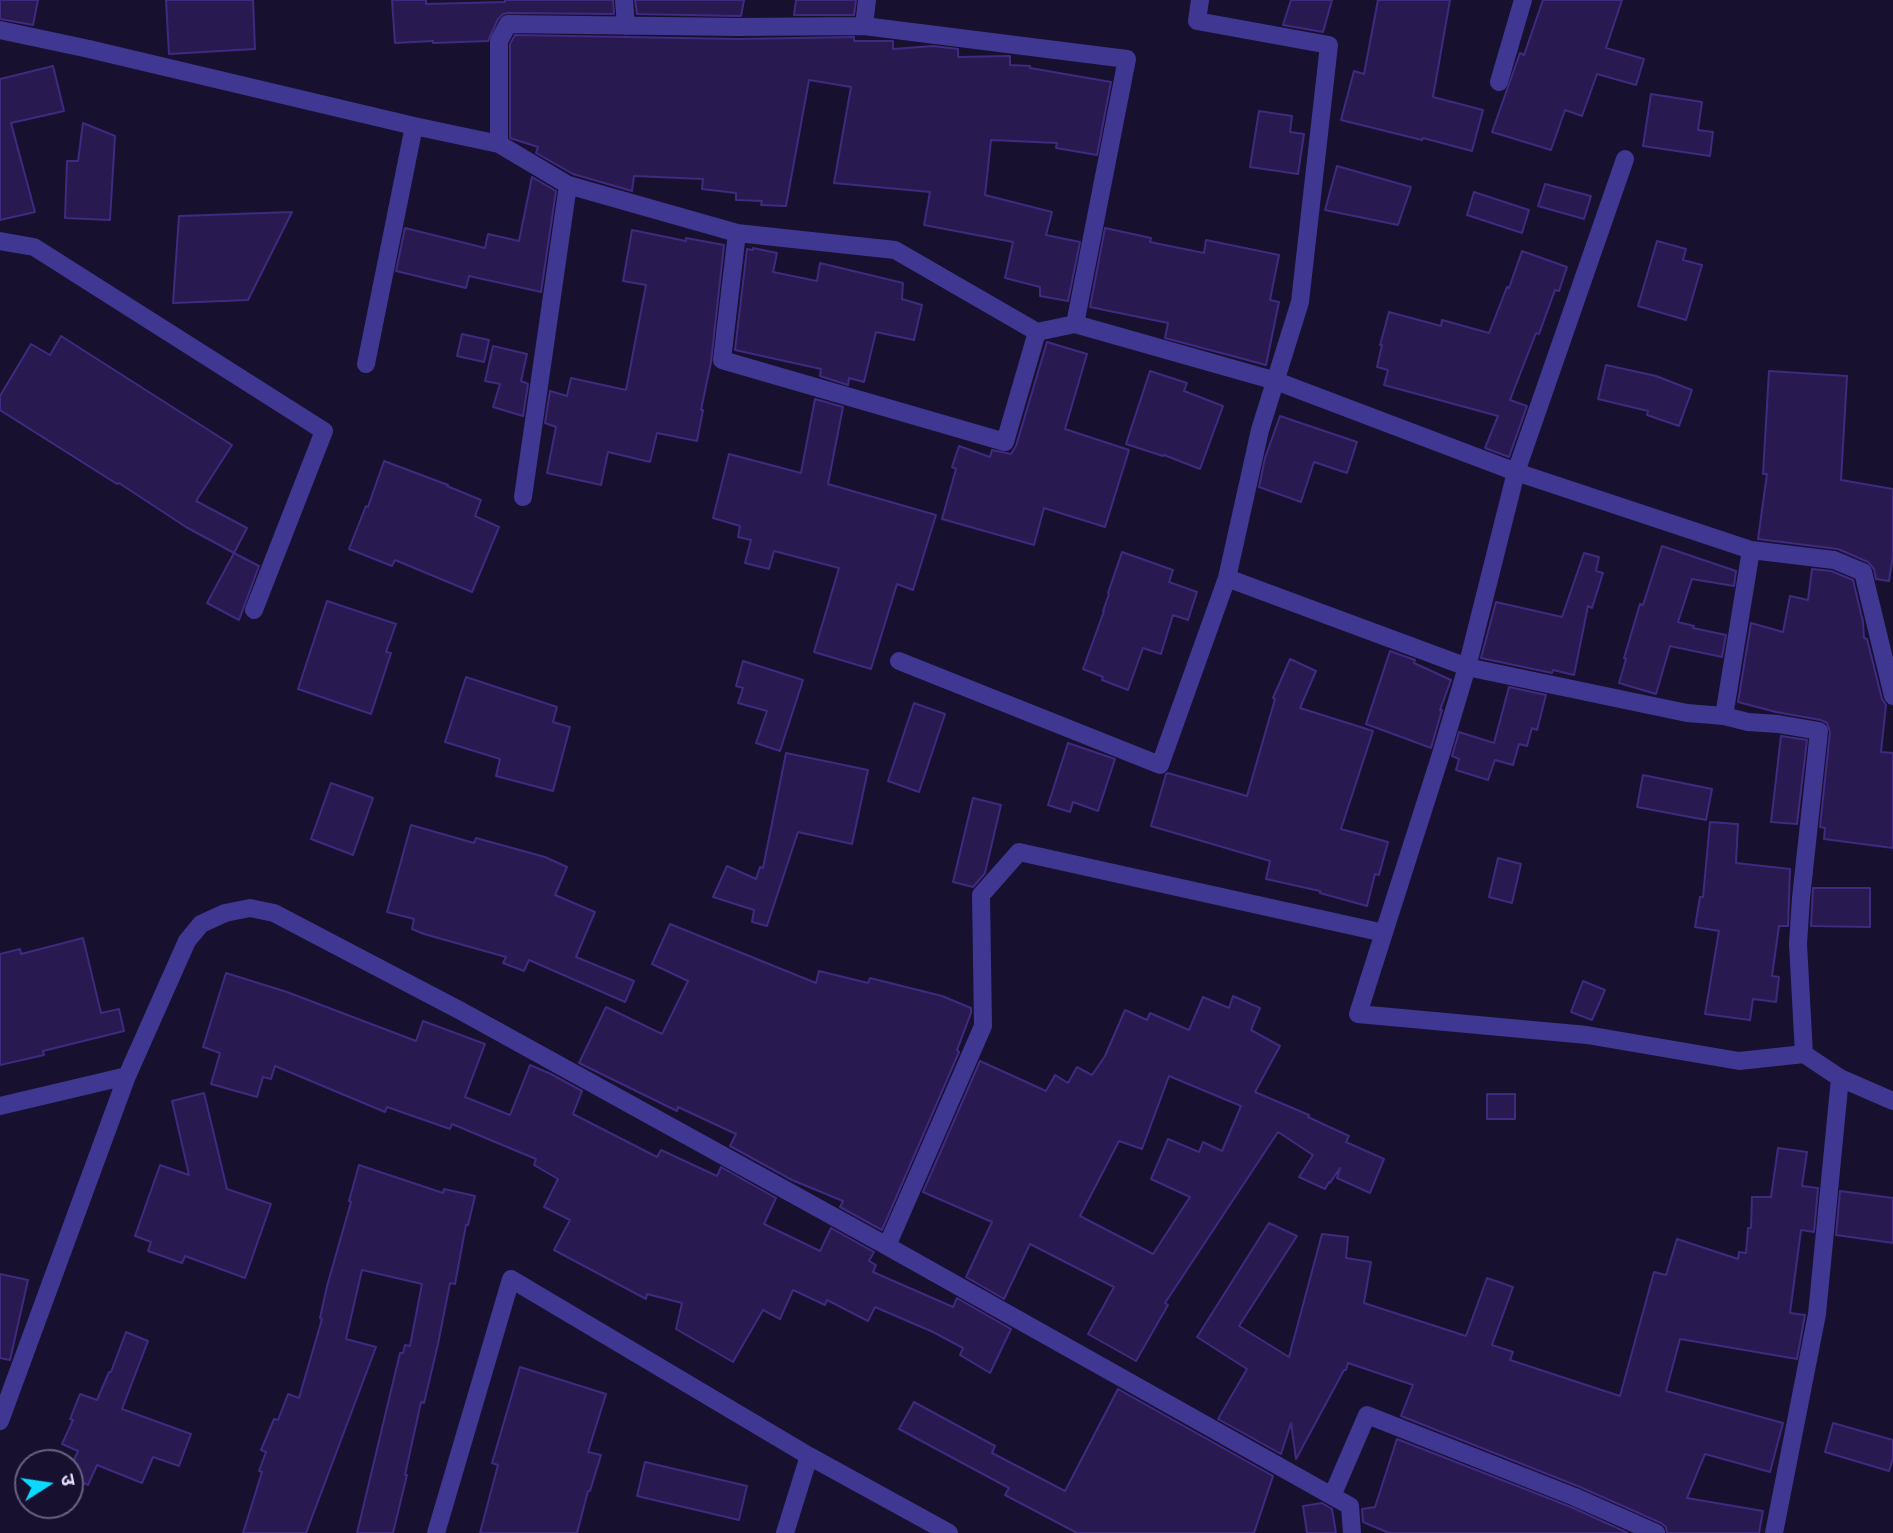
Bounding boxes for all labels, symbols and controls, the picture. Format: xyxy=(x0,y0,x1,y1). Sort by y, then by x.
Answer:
north arrow xyxy=(14,1449,84,1519)
text: उ xyxy=(57,1472,80,1488)

